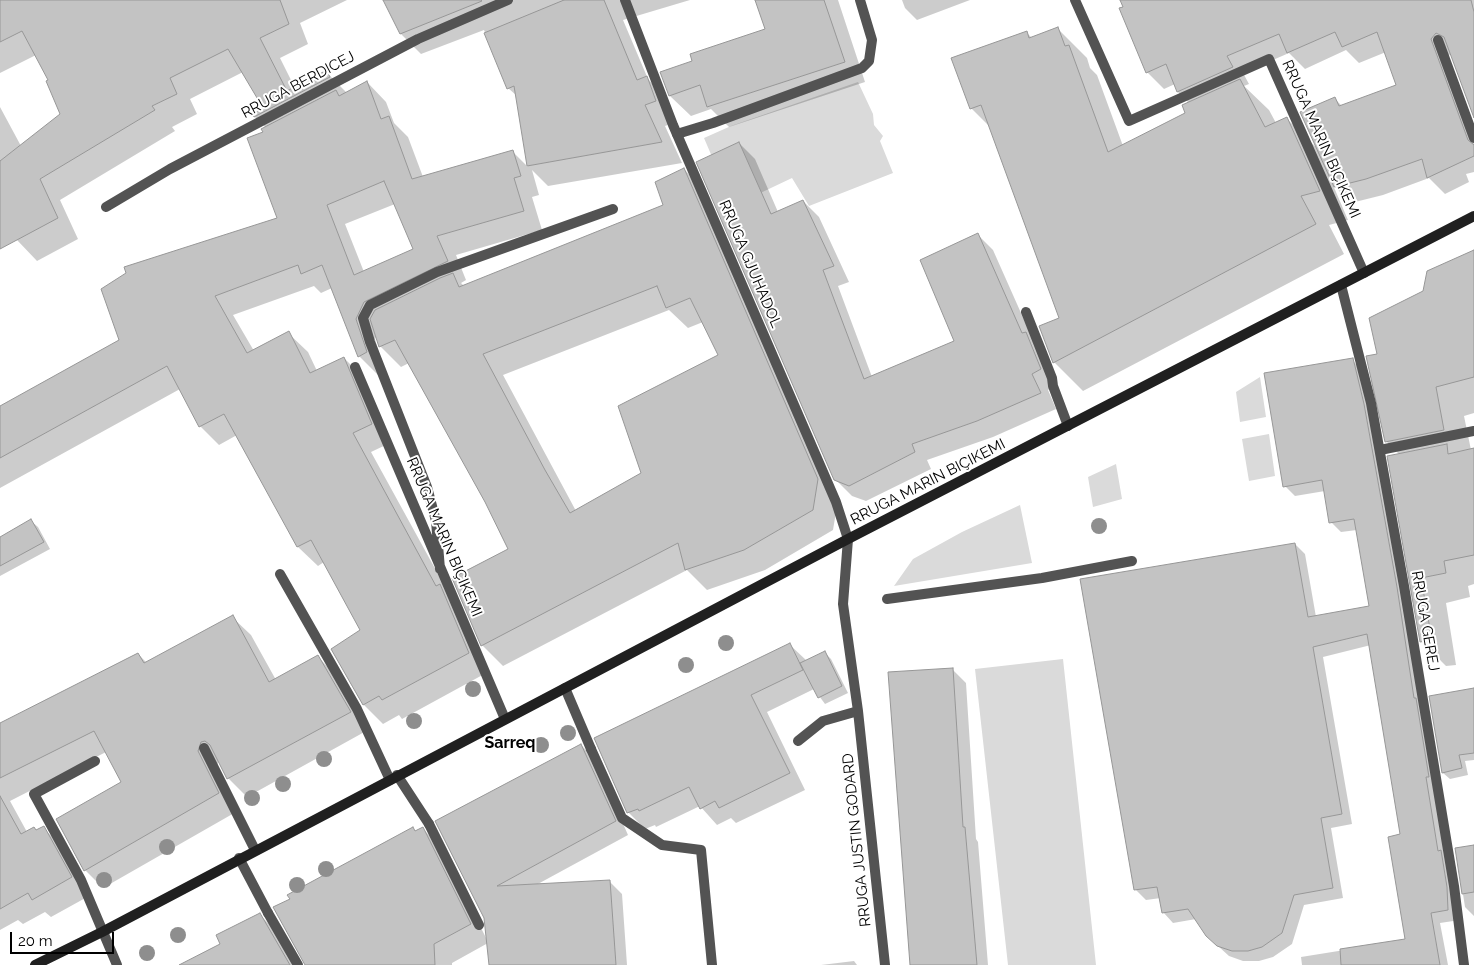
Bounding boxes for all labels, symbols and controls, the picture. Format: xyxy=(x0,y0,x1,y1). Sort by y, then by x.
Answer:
street label: RRUGA BERDICEJ xyxy=(238,48,358,122)
street label: RRUGA MARIN BIÇIKEMI xyxy=(1278,57,1364,221)
street label: RRUGA GJUHADOL xyxy=(715,198,785,330)
street label: RRUGA MARIN BIÇIKEMI xyxy=(848,435,1008,529)
street label: RRUGA MARIN BIÇIKEMI xyxy=(402,455,486,619)
street label: RRUGA GEREJ xyxy=(1407,569,1443,673)
district label: Sarreq xyxy=(485,733,535,753)
street label: RRUGA JUSTIN GODARD xyxy=(839,752,875,928)
scale bar xyxy=(12,922,116,954)
text: 20 m xyxy=(18,932,53,950)

